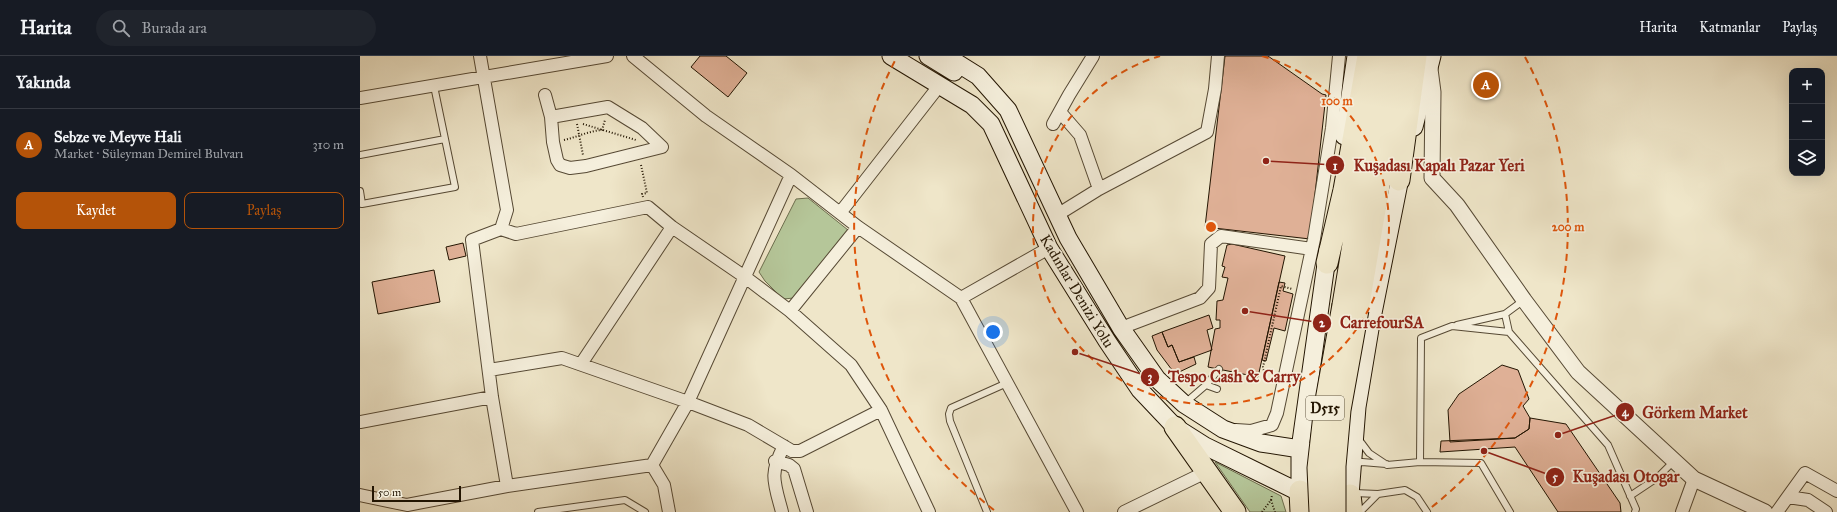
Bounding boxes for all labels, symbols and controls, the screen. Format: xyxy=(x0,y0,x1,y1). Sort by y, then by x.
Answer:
search box xyxy=(96,10,376,46)
text: Harita xyxy=(20,16,72,39)
icon: search xyxy=(110,17,132,39)
text: Burada ara xyxy=(142,19,207,37)
text: Harita xyxy=(1639,19,1677,36)
text: Katmanlar xyxy=(1699,19,1760,36)
text: Paylaş xyxy=(1782,19,1817,36)
map controls xyxy=(1789,68,1825,176)
button: + xyxy=(1789,68,1825,104)
pin: A xyxy=(1473,70,1499,100)
text: Yakında xyxy=(16,72,70,93)
text: 100 m xyxy=(1321,94,1354,108)
button: − xyxy=(1789,104,1825,140)
text: Sebze ve Meyve Hali xyxy=(54,128,182,146)
text: A xyxy=(25,137,33,153)
text: 310 m xyxy=(312,137,344,153)
button: layers xyxy=(1789,140,1825,176)
text: Market · Süleyman Demirel Bulvarı xyxy=(54,146,243,162)
callout: Kuşadası Kapalı Pazar Yeri xyxy=(1325,151,1532,179)
text: Kuşadası Kapalı Pazar Yeri xyxy=(1353,156,1525,176)
text: 1 xyxy=(1333,159,1338,173)
button: Kaydet xyxy=(16,192,176,229)
button: Paylaş xyxy=(184,192,344,229)
centre of rings xyxy=(1204,220,1218,234)
text: 200 m xyxy=(1552,220,1585,234)
street label: Kadınlar Denizi Yolu xyxy=(1036,231,1118,351)
callout: CarrefourSA xyxy=(1312,309,1432,337)
text: CarrefourSA xyxy=(1340,313,1424,332)
text: 2 xyxy=(1319,316,1326,330)
your location xyxy=(983,322,1003,342)
callout: Tespo Cash & Carry xyxy=(1140,363,1307,391)
text: Tespo Cash & Carry xyxy=(1167,367,1301,387)
text: 3 xyxy=(1148,370,1153,385)
road number: D515 xyxy=(1306,396,1344,420)
callout: Görkem Market xyxy=(1615,398,1756,426)
text: Görkem Market xyxy=(1642,403,1748,422)
text: 4 xyxy=(1622,405,1630,420)
callout: Kuşadası Otogar xyxy=(1545,463,1687,491)
text: Kuşadası Otogar xyxy=(1573,467,1680,487)
text: 5 xyxy=(1552,470,1558,484)
scale bar xyxy=(372,484,461,503)
text: 50 m xyxy=(378,486,401,499)

